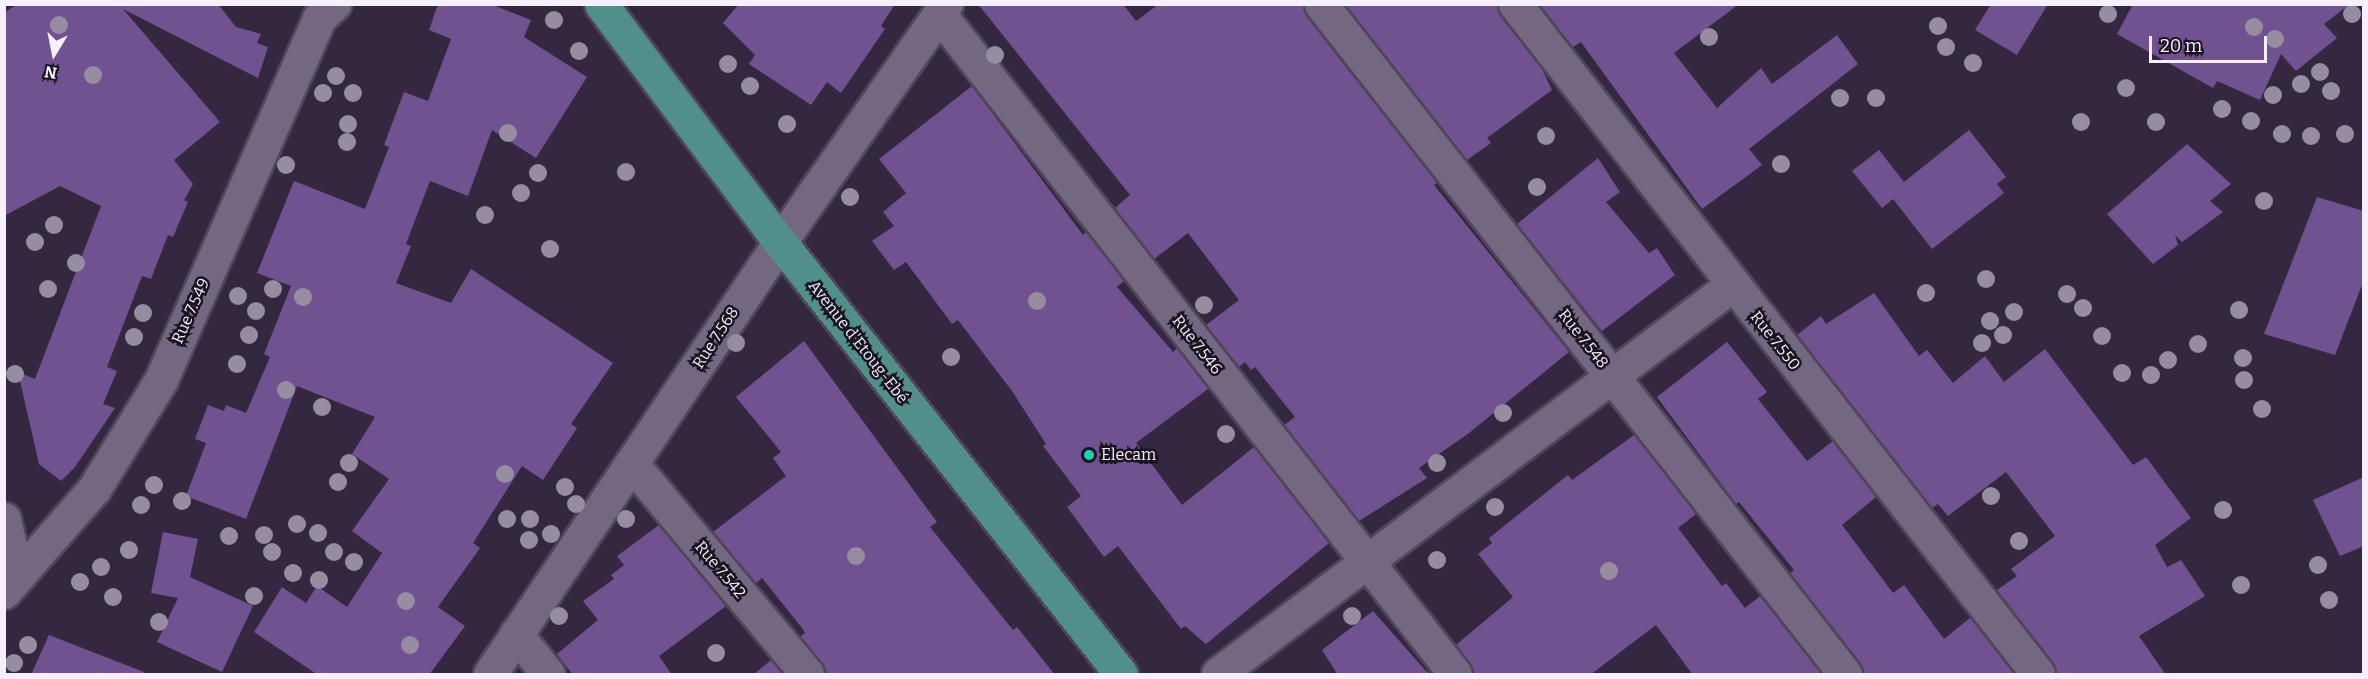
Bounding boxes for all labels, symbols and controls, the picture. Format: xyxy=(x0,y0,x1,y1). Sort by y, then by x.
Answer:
north arrow xyxy=(24,24,84,84)
scale bar xyxy=(2152,24,2270,62)
text: 20 m xyxy=(2160,35,2202,57)
text: N xyxy=(43,62,59,83)
street label: Rue 7.549 xyxy=(168,275,214,347)
street label: Avenue d'Etoug-Ebé xyxy=(804,277,912,407)
street label: Rue 7.568 xyxy=(689,304,743,372)
street label: Rue 7.548 xyxy=(1554,306,1612,372)
street label: Rue 7.550 xyxy=(1746,308,1804,374)
street label: Rue 7.546 xyxy=(1168,312,1226,378)
place label: Elecam xyxy=(1101,445,1156,465)
marker: Elecam xyxy=(1082,448,1096,462)
street label: Rue 7.542 xyxy=(691,537,749,603)

